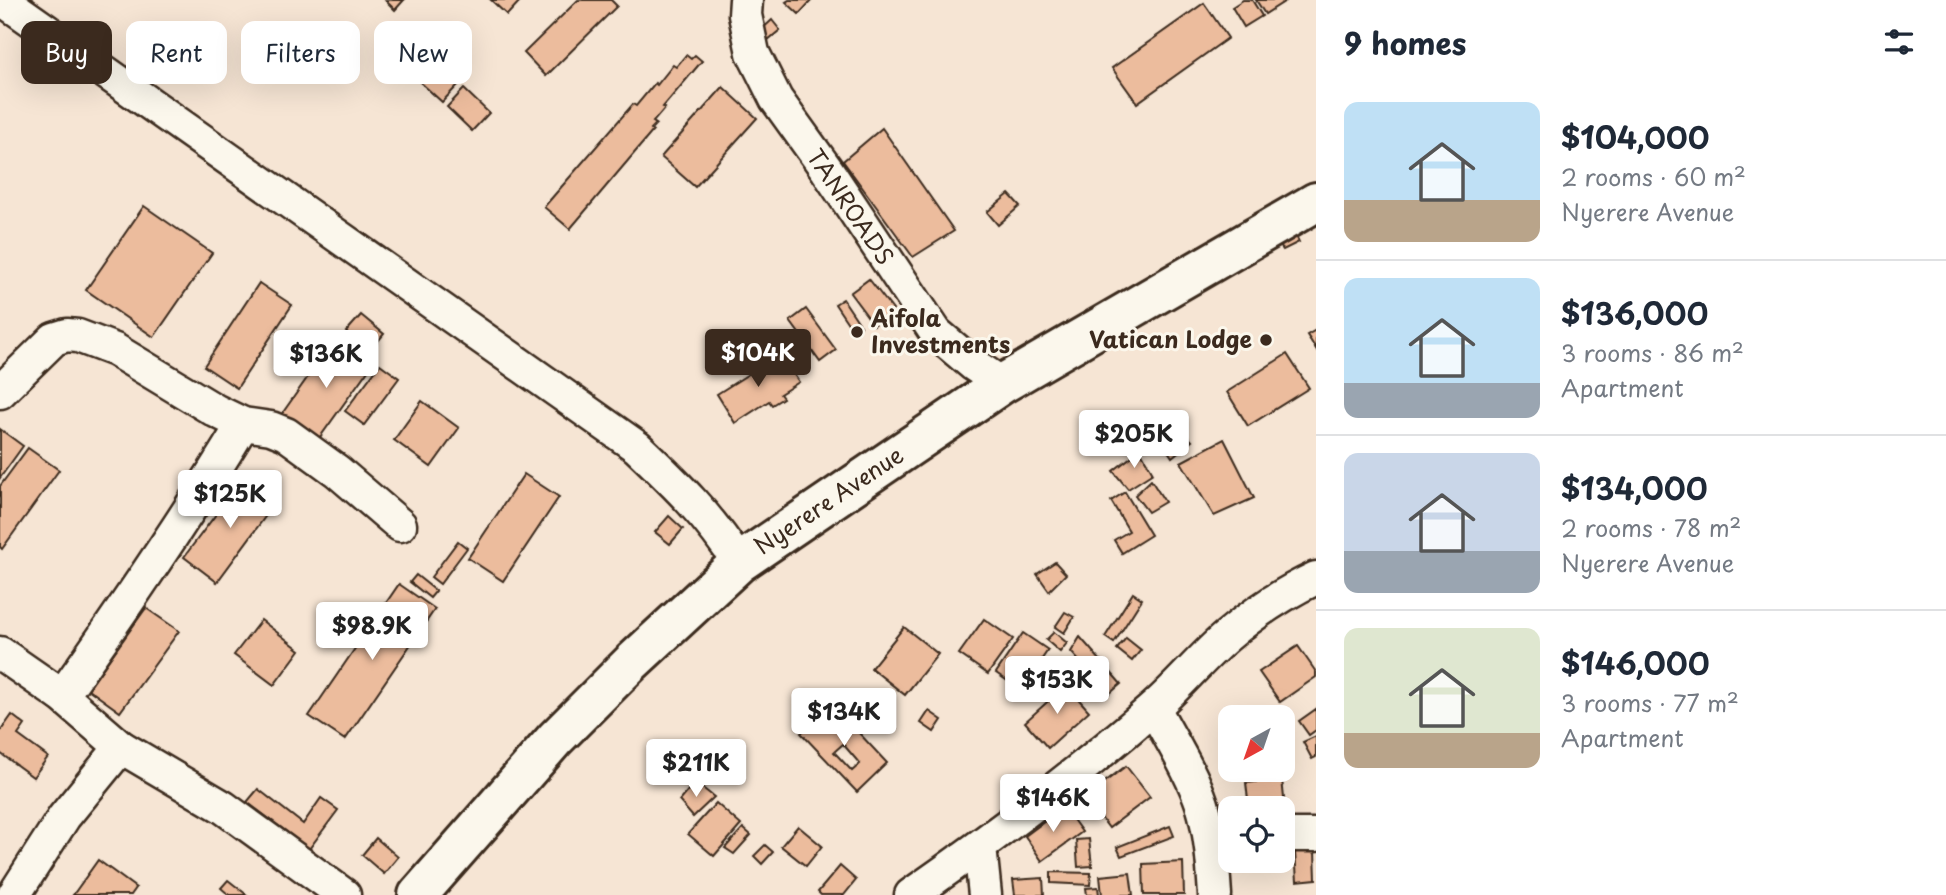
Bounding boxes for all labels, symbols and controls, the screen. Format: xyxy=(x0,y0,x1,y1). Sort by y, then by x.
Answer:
text: 9 homes xyxy=(1344,20,1466,65)
chip: Buy xyxy=(21,21,112,84)
chip: Rent xyxy=(126,21,227,84)
chip: Filters xyxy=(241,21,360,84)
chip: New xyxy=(374,21,472,84)
icon: filters xyxy=(1880,23,1918,61)
text: $104,000 xyxy=(1561,114,1709,159)
icon: home xyxy=(1400,130,1484,214)
street label: TANROADS xyxy=(799,141,903,271)
text: 2 rooms · 60 m² xyxy=(1561,159,1746,194)
text: Nyerere Avenue xyxy=(1561,194,1734,229)
text: $136,000 xyxy=(1561,290,1708,335)
place label: Aifola Investments xyxy=(870,300,1010,361)
icon: home xyxy=(1400,306,1484,390)
place label: Vatican Lodge xyxy=(1089,321,1252,356)
marker: Aifola Investments xyxy=(849,324,865,340)
pin: $136K xyxy=(277,330,375,390)
pin: $104K xyxy=(709,330,807,389)
marker: Vatican Lodge xyxy=(1258,332,1274,348)
text: $104K xyxy=(721,334,795,369)
text: $136K xyxy=(289,335,363,370)
text: 3 rooms · 86 m² xyxy=(1561,335,1744,370)
text: Apartment xyxy=(1561,370,1684,405)
pin: $205K xyxy=(1085,410,1183,470)
text: $205K xyxy=(1095,415,1173,450)
street label: Nyerere Avenue xyxy=(747,437,910,563)
text: $134,000 xyxy=(1561,465,1708,510)
pin: $125K xyxy=(181,470,279,530)
text: $125K xyxy=(194,475,266,510)
icon: home xyxy=(1400,481,1484,565)
text: 2 rooms · 78 m² xyxy=(1561,510,1741,545)
text: Nyerere Avenue xyxy=(1561,545,1734,580)
pin: $98.9K xyxy=(315,602,429,662)
text: $98.9K xyxy=(332,607,412,642)
text: $146,000 xyxy=(1561,640,1710,685)
pin: $153K xyxy=(1008,656,1106,716)
icon: home xyxy=(1400,656,1484,740)
text: $153K xyxy=(1021,661,1093,696)
text: 3 rooms · 77 m² xyxy=(1561,685,1739,720)
pin: $134K xyxy=(795,688,893,748)
text: $134K xyxy=(807,693,881,728)
north arrow xyxy=(1218,705,1295,782)
map controls xyxy=(1218,705,1295,873)
text: Apartment xyxy=(1561,720,1684,755)
pin: $211K xyxy=(647,740,745,799)
text: $211K xyxy=(662,744,730,779)
pin: $146K xyxy=(1004,774,1102,834)
text: $146K xyxy=(1016,779,1090,814)
button: locate xyxy=(1218,796,1295,873)

